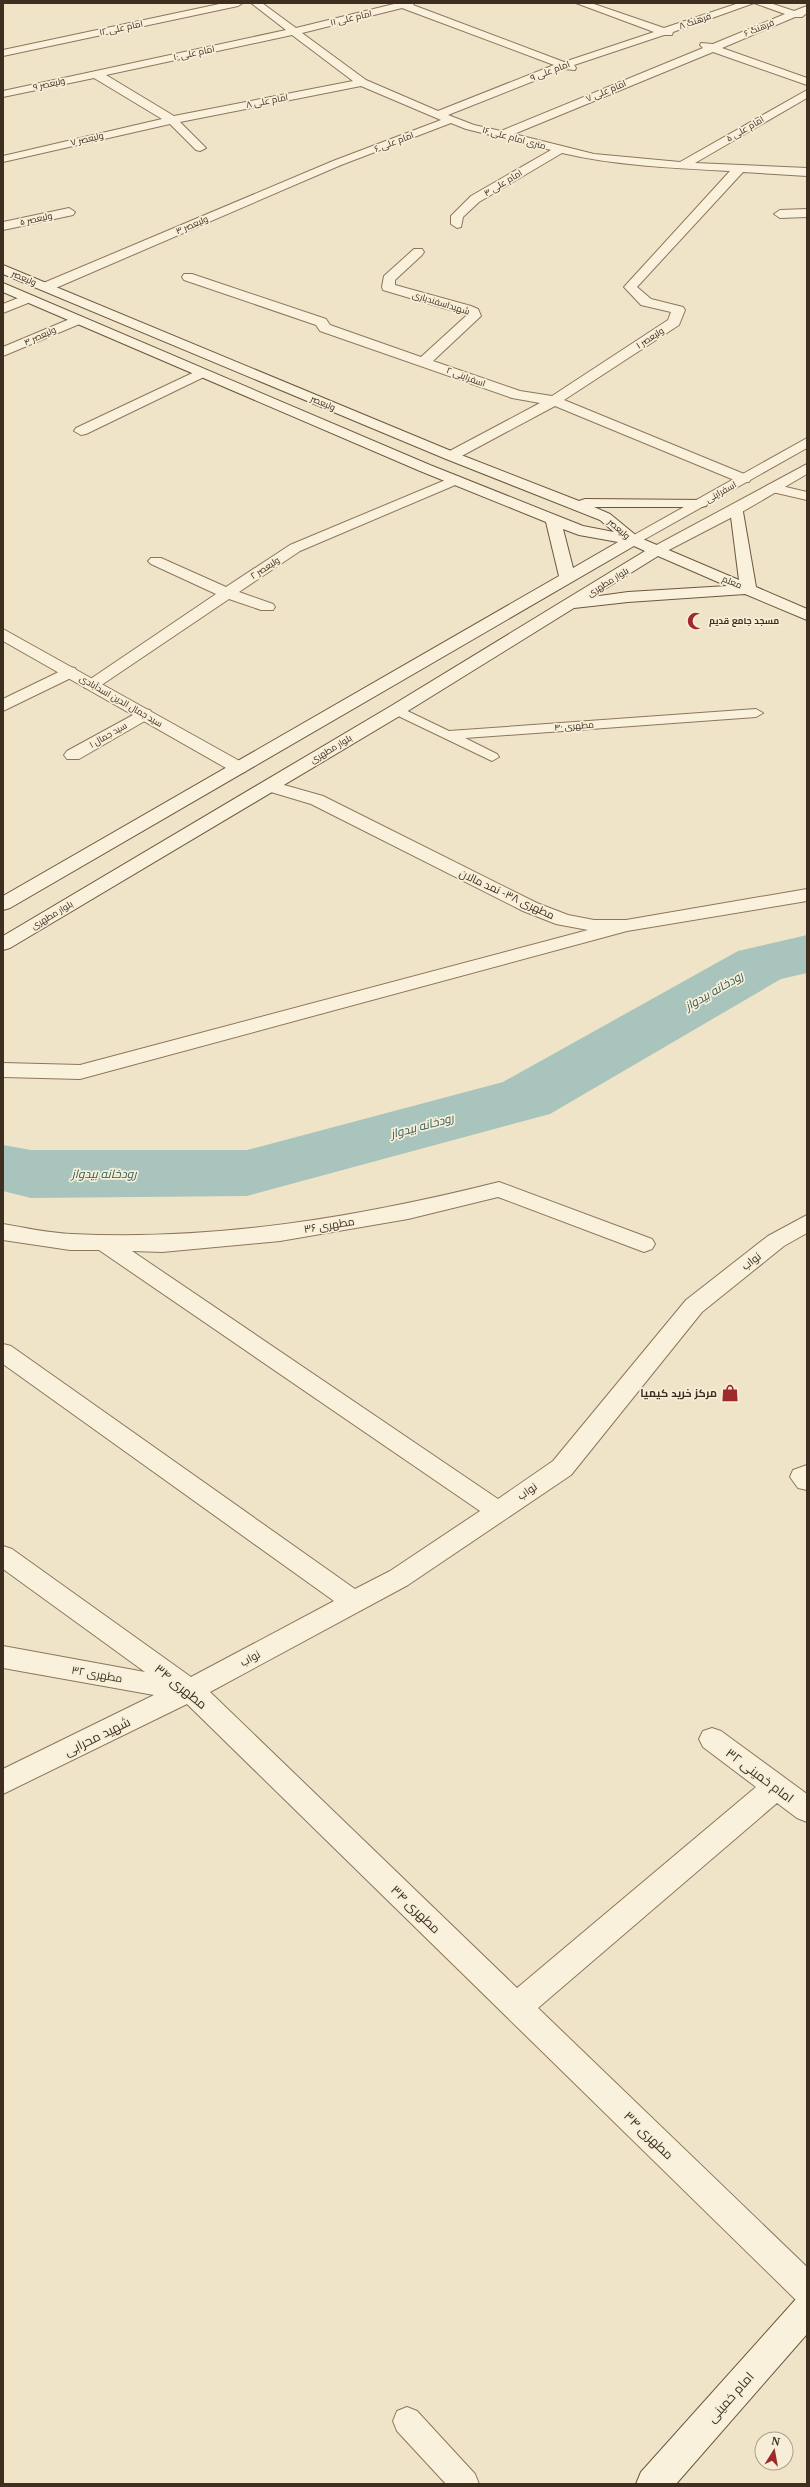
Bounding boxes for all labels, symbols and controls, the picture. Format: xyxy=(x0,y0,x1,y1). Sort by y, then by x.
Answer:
street label: امام علی ۱۱ xyxy=(329,7,373,29)
street label: فرهنگ ۸ xyxy=(677,10,713,32)
street label: فرهنگ ۶ xyxy=(742,16,776,40)
street label: امام علی ۱۲ xyxy=(98,18,144,38)
street label: امام علی ۱۰ xyxy=(172,43,216,63)
street label: امام علی ۹ xyxy=(528,58,572,84)
street label: ولیعصر ۹ xyxy=(32,75,66,93)
street label: امام علی ۷ xyxy=(584,77,628,105)
street label: امام علی ۸ xyxy=(245,91,289,111)
street label: امام علی ۵ xyxy=(724,113,766,145)
street label: ۱۶ متری امام علی xyxy=(481,124,547,152)
street label: ولیعصر ۷ xyxy=(69,129,105,149)
street label: امام علی ۶ xyxy=(373,129,415,155)
street label: امام علی ۴ xyxy=(482,167,524,199)
street label: ولیعصر ۵ xyxy=(19,210,53,228)
street label: ولیعصر ۳ xyxy=(174,213,210,237)
street label: ولیعصر xyxy=(9,267,38,289)
street label: شهیداسفندیاری xyxy=(411,289,471,317)
street label: ولیعصر ۴ xyxy=(22,324,58,348)
street label: ولیعصر ۱ xyxy=(634,325,666,351)
street label: اسفراینی ۲ xyxy=(445,364,487,390)
street label: ولیعصر xyxy=(308,392,337,414)
street label: اسفراینی xyxy=(703,479,739,505)
street label: ولیعصر xyxy=(605,515,633,542)
street label: ولیعصر ۲ xyxy=(248,554,282,582)
street label: بلوار مطهری xyxy=(585,565,631,599)
street label: معلم xyxy=(720,573,744,591)
mosque icon: مسجد جامع قدیم xyxy=(686,611,706,631)
place label: مسجد جامع قدیم xyxy=(709,615,779,628)
street label: سید جمال الدین اسدآبادی xyxy=(77,672,165,730)
street label: سید جمال ۱ xyxy=(87,719,129,751)
street label: مطهری ۴۰ xyxy=(554,719,594,733)
street label: بلوار مطهری xyxy=(308,732,354,766)
street label: مطهری ۳۸- نمد مالان xyxy=(457,866,557,922)
street label: بلوار مطهری xyxy=(29,898,75,932)
water label: رودخانه بیدواز xyxy=(680,967,746,1014)
water label: رودخانه بیدواز xyxy=(387,1110,456,1142)
water label: رودخانه بیدواز xyxy=(70,1166,137,1181)
street label: مطهری ۳۶ xyxy=(303,1214,355,1236)
street label: نواب xyxy=(738,1249,764,1273)
shop icon: مرکز خرید کیمیا xyxy=(720,1383,740,1403)
place label: مرکز خرید کیمیا xyxy=(640,1386,717,1400)
street label: نواب xyxy=(514,1479,540,1503)
street label: نواب xyxy=(237,1647,263,1669)
street label: مطهری ۳۴ xyxy=(151,1659,211,1713)
street label: مطهری ۳۲ xyxy=(70,1663,124,1685)
street label: شهید محرابی xyxy=(61,1712,133,1760)
street label: امام خمینی ۳۲ xyxy=(722,1743,798,1807)
street label: مطهری ۳۴ xyxy=(387,1881,445,1937)
street label: مطهری ۳۴ xyxy=(620,2107,678,2163)
street label: امام خمینی xyxy=(703,2368,758,2427)
north arrow xyxy=(754,2431,794,2471)
text: N xyxy=(770,2434,782,2449)

